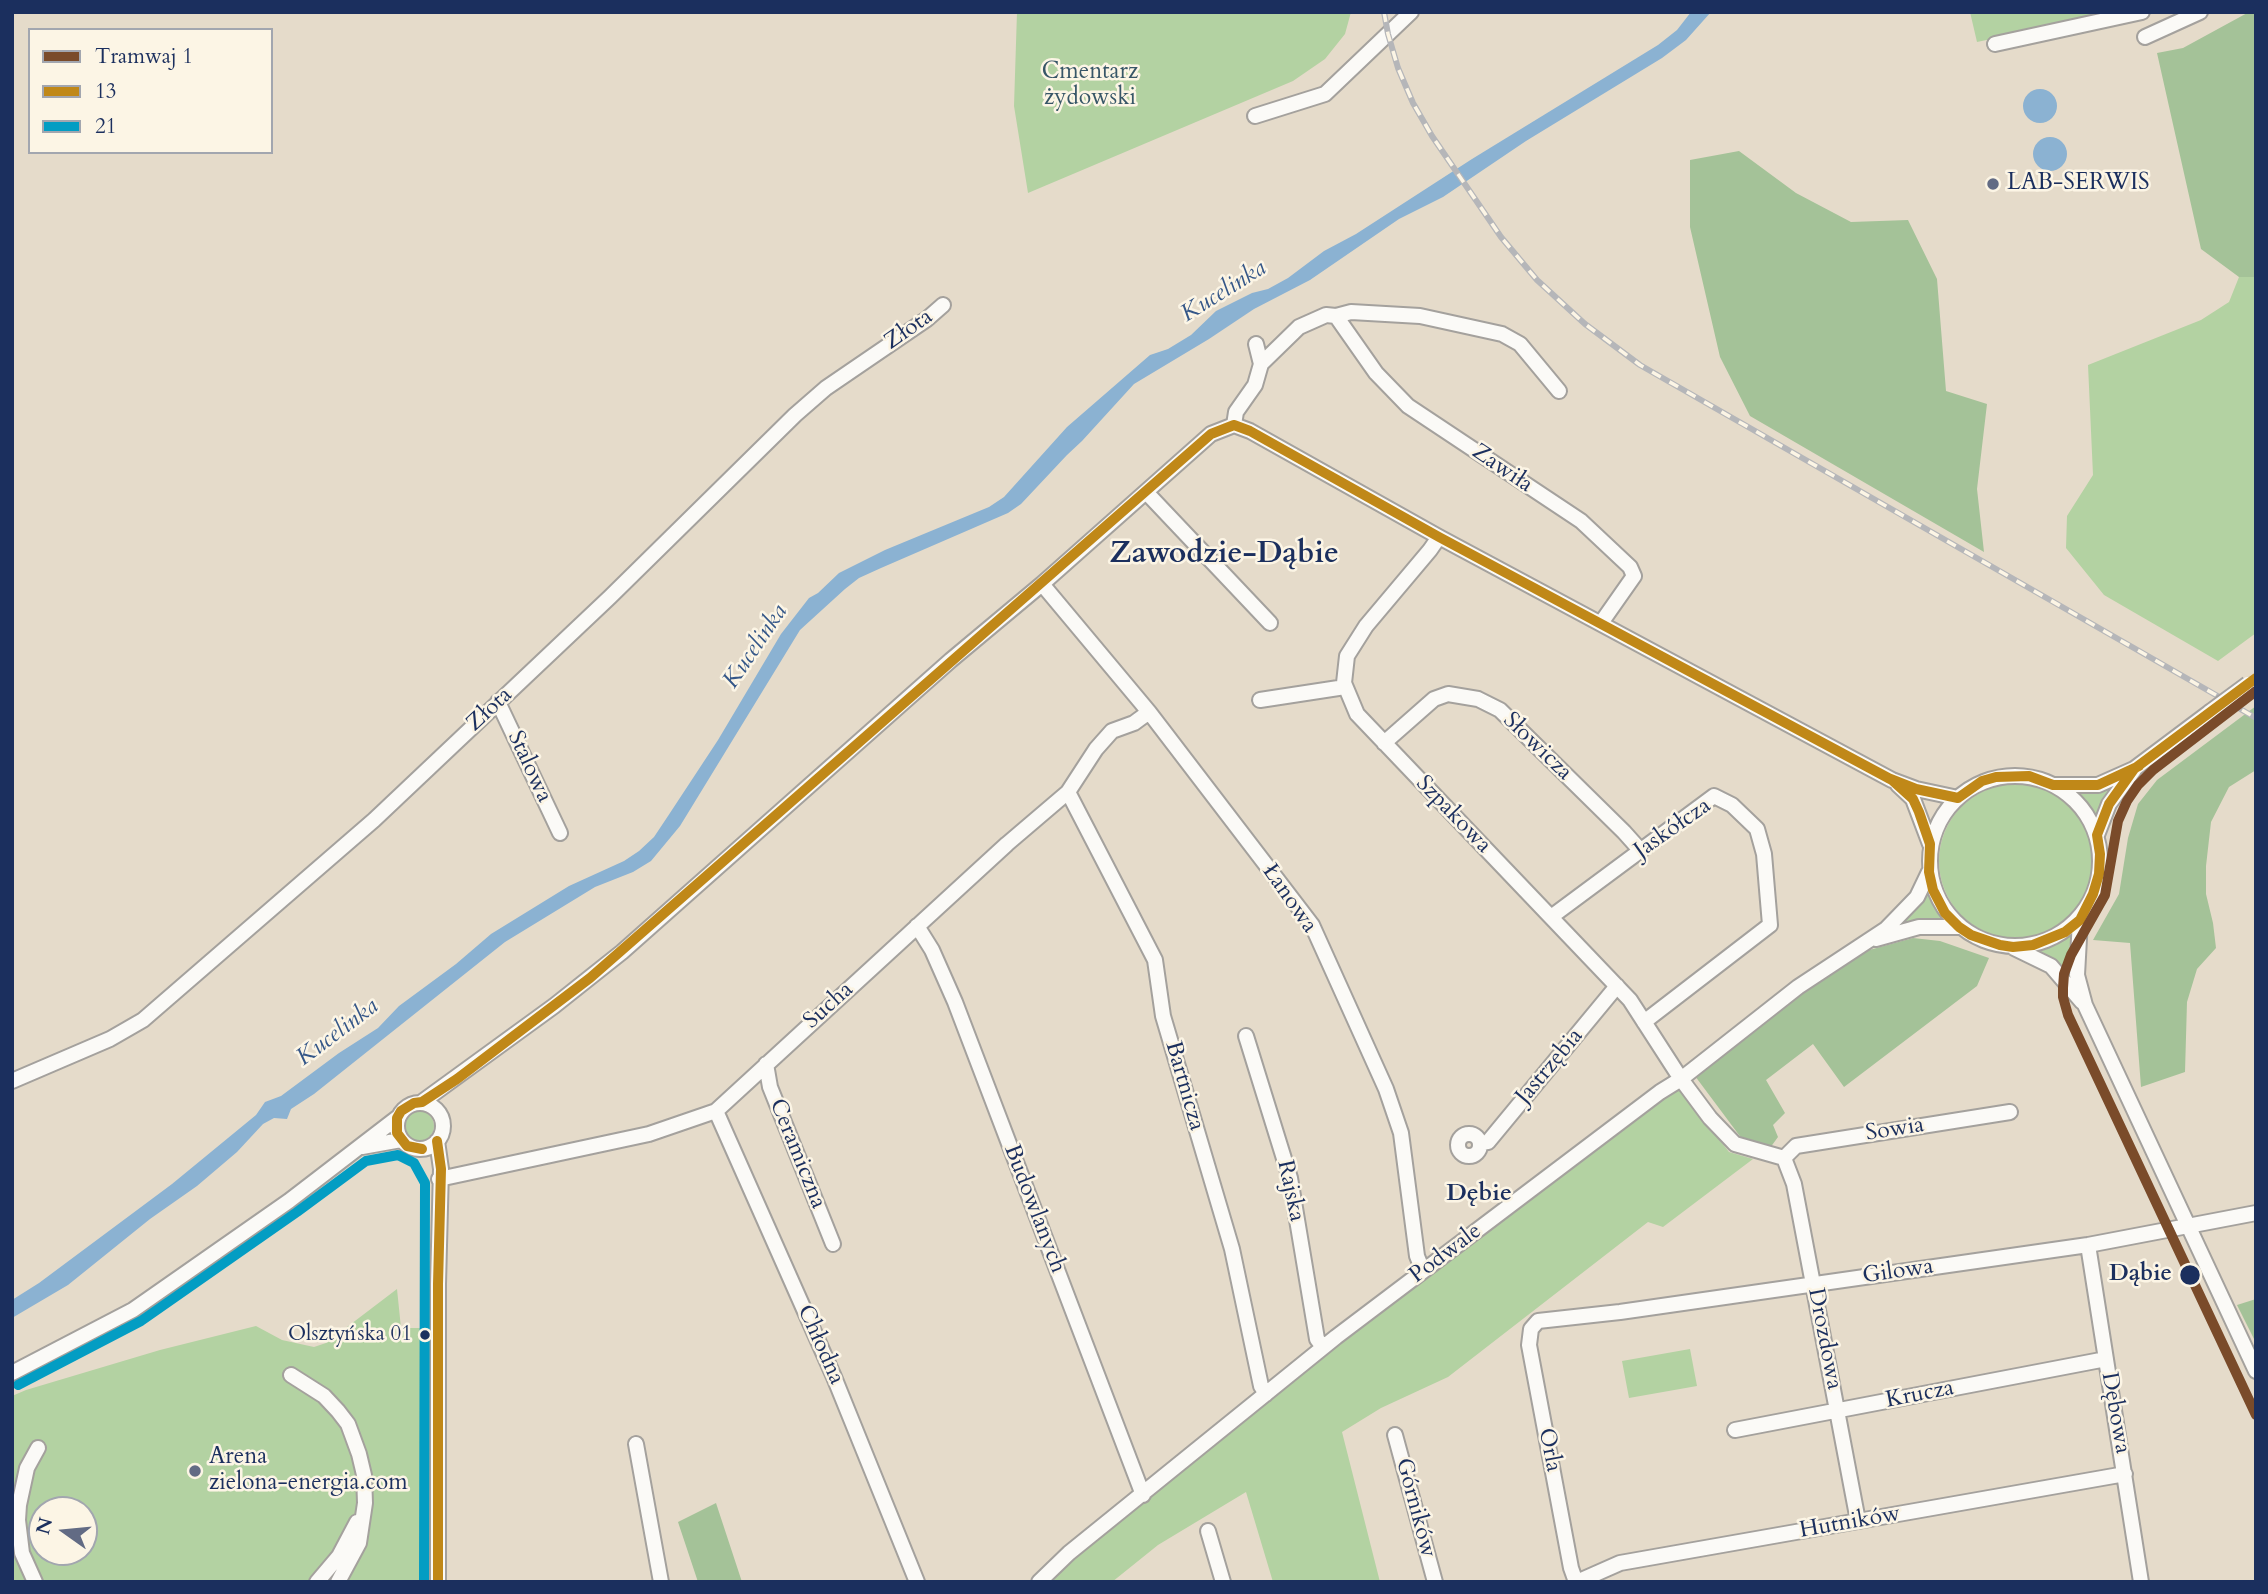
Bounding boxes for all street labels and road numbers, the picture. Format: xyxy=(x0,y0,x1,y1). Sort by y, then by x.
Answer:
street label: Złota xyxy=(880,304,938,356)
street label: Zawiła xyxy=(1466,439,1538,499)
street label: Złota xyxy=(461,682,519,738)
street label: Słowicza xyxy=(1496,707,1578,787)
street label: Stalowa xyxy=(501,727,557,807)
street label: Szpakowa xyxy=(1409,770,1497,860)
street label: Jaskółcza xyxy=(1629,793,1717,865)
street label: Łanowa xyxy=(1255,859,1323,939)
street label: Sucha xyxy=(799,977,859,1035)
street label: Jastrzębia xyxy=(1510,1023,1590,1111)
street label: Bartnicza xyxy=(1158,1038,1210,1134)
street label: Ceramiczna xyxy=(762,1095,832,1213)
street label: Sowia xyxy=(1864,1112,1926,1148)
street label: Budowlanych xyxy=(997,1141,1071,1277)
street label: Rajska xyxy=(1270,1158,1310,1224)
street label: Podwale xyxy=(1405,1218,1487,1290)
street label: Gilowa xyxy=(1861,1253,1935,1291)
street label: Drozdowa xyxy=(1801,1286,1847,1392)
street label: Chłodna xyxy=(790,1301,850,1389)
street label: Dębowa xyxy=(2094,1370,2136,1456)
street label: Krucza xyxy=(1884,1375,1956,1415)
street label: Orla xyxy=(1531,1426,1567,1474)
street label: Górników xyxy=(1389,1455,1441,1561)
street label: Hutników xyxy=(1797,1501,1903,1545)

